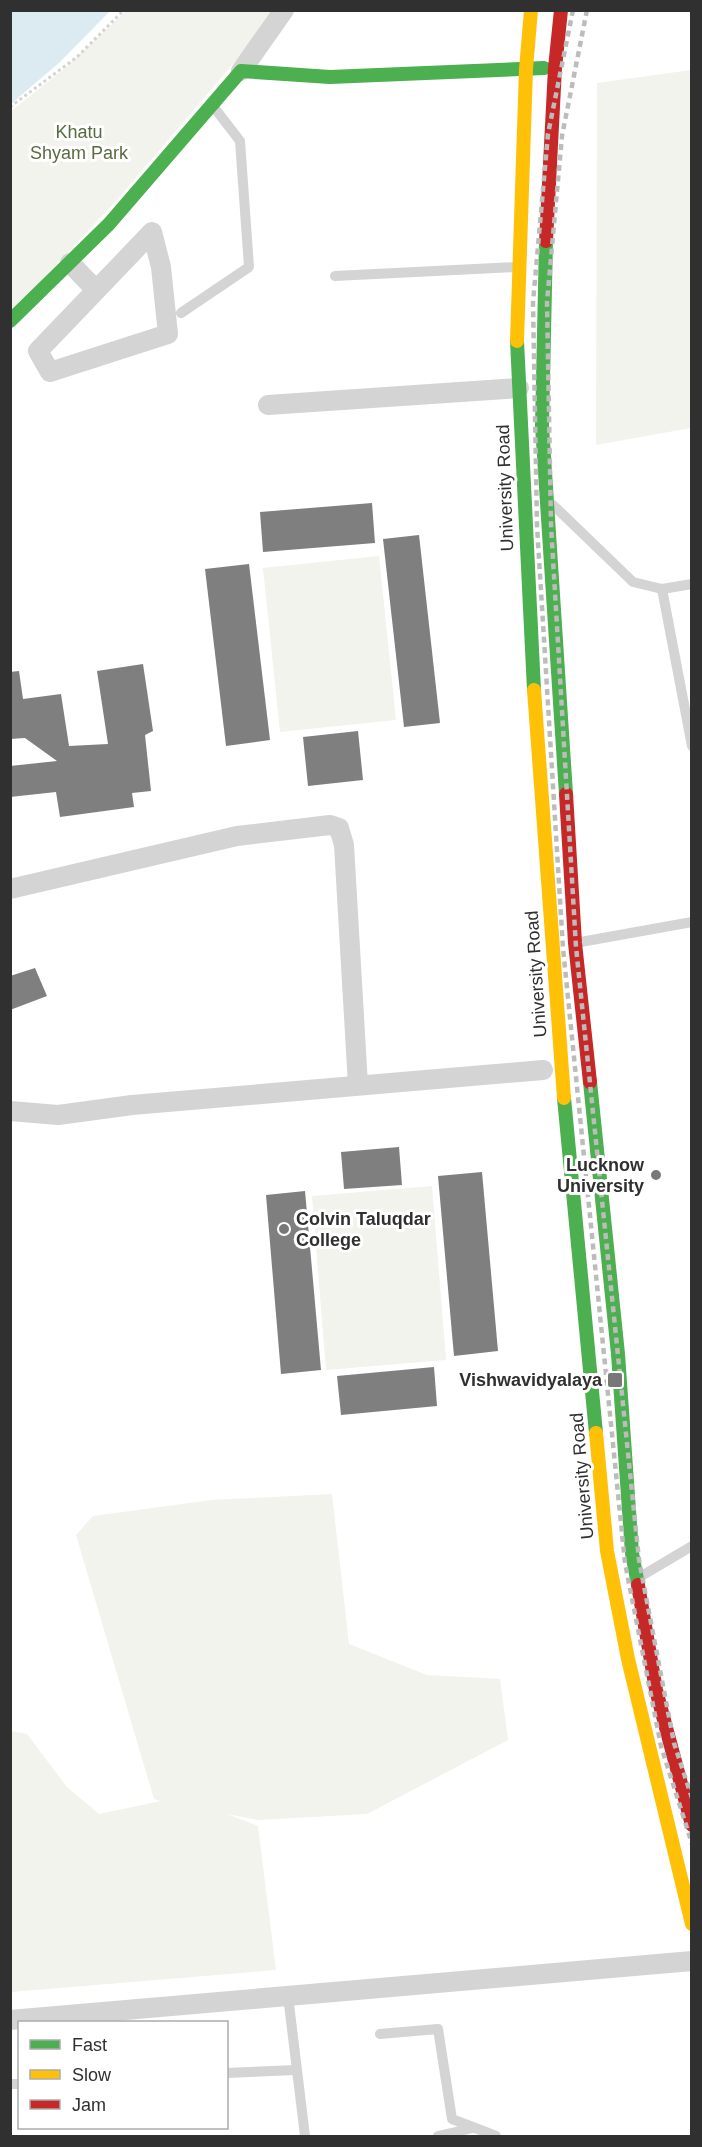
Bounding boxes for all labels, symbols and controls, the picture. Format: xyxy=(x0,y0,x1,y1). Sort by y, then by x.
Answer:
park label: Khatu Shyam Park xyxy=(30,122,129,163)
street label: University Road xyxy=(493,424,517,552)
street label: University Road xyxy=(522,910,550,1038)
place label: Lucknow University xyxy=(557,1155,645,1196)
marker: Lucknow University xyxy=(649,1168,663,1182)
place label: Colvin Taluqdar College xyxy=(296,1209,431,1250)
marker: Colvin Taluqdar College xyxy=(277,1222,291,1236)
place label: Vishwavidyalaya xyxy=(459,1370,603,1390)
marker: Vishwavidyalaya xyxy=(606,1371,624,1389)
street label: University Road xyxy=(567,1412,597,1540)
legend xyxy=(18,2021,228,2129)
text: Fast xyxy=(72,2035,107,2055)
text: Slow xyxy=(72,2065,112,2085)
text: Jam xyxy=(72,2095,106,2115)

